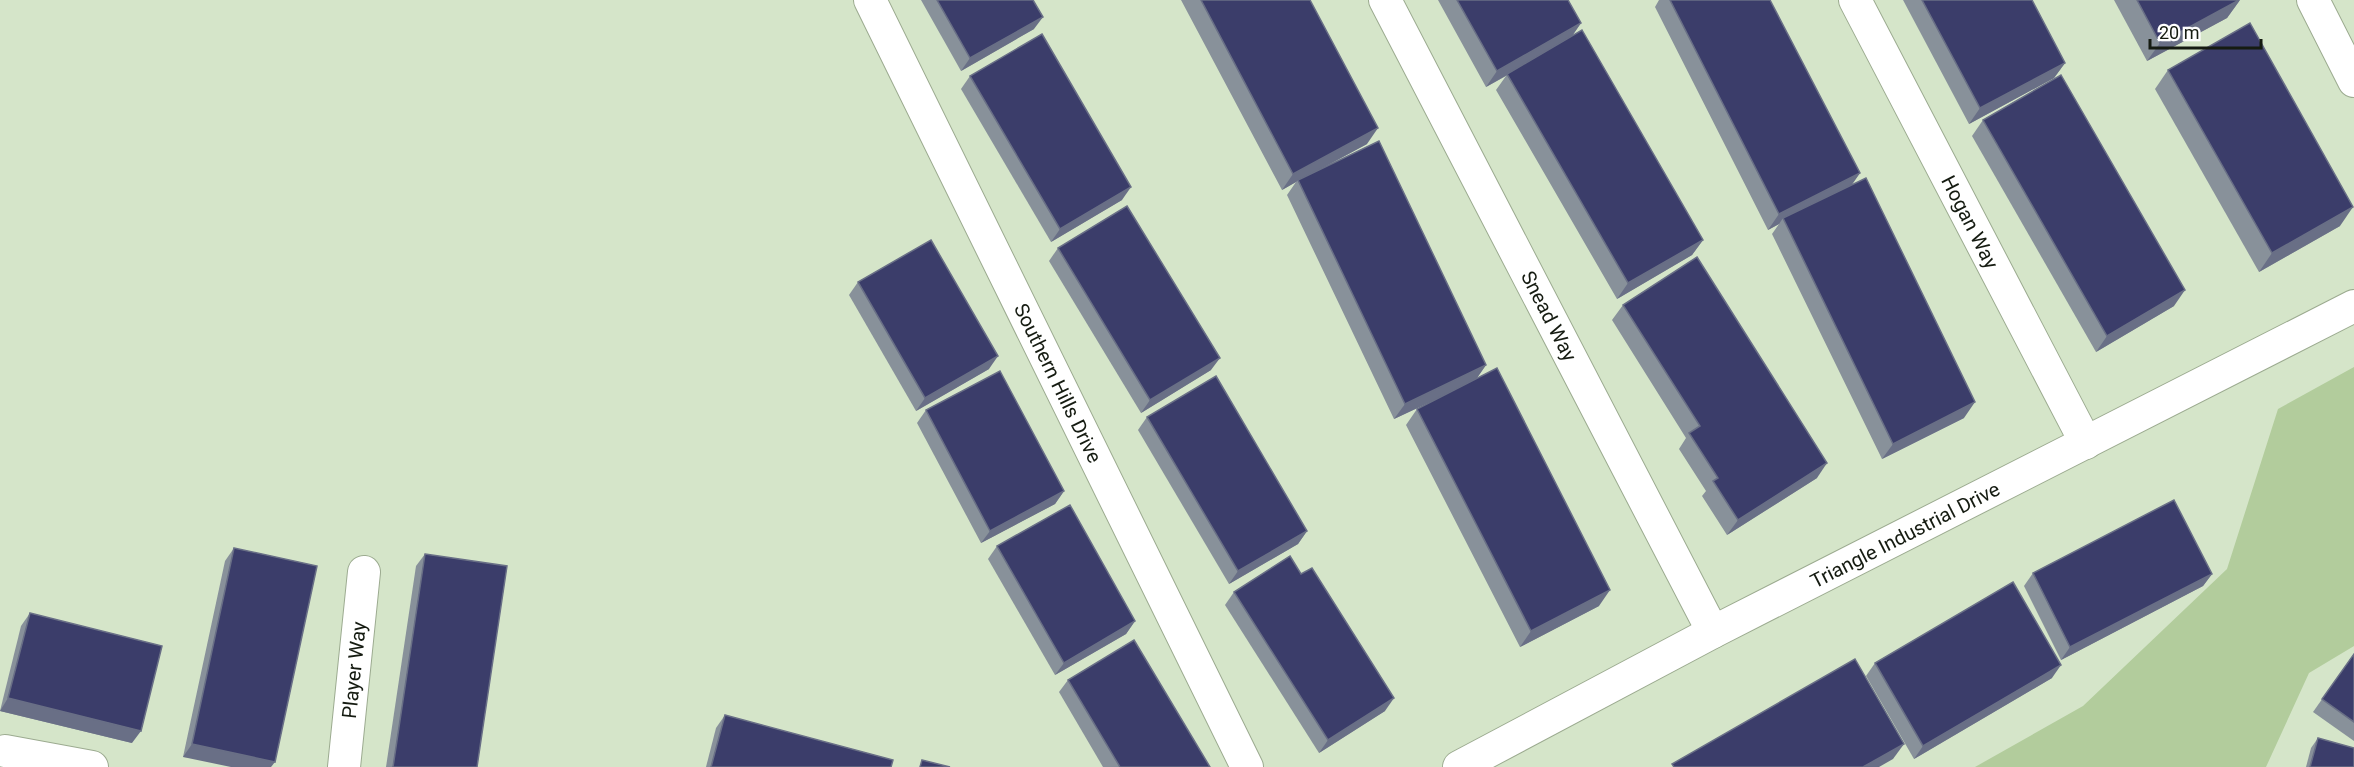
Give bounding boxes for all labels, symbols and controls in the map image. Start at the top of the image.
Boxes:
scale bar [2150,12,2261,50]
text: 20 m [2159,22,2199,43]
street label: Hogan Way [1936,171,2004,273]
street label: Snead Way [1516,267,1582,366]
street label: Southern Hills Drive [1009,299,1107,467]
street label: Triangle Industrial Drive [1806,477,2004,593]
street label: Player Way [337,620,371,720]

